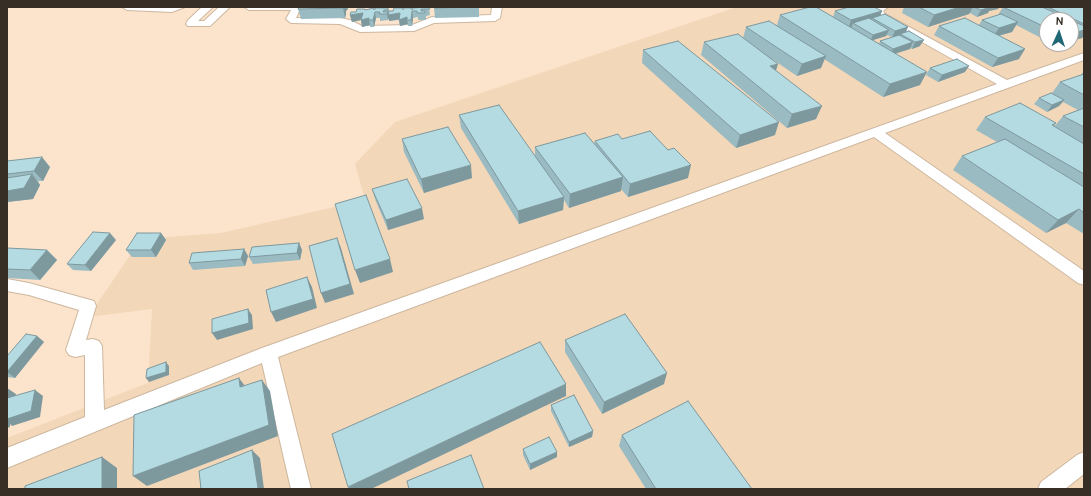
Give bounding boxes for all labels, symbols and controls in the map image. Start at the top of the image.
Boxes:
north arrow [1039,12,1079,52]
text: N [1055,14,1064,28]

